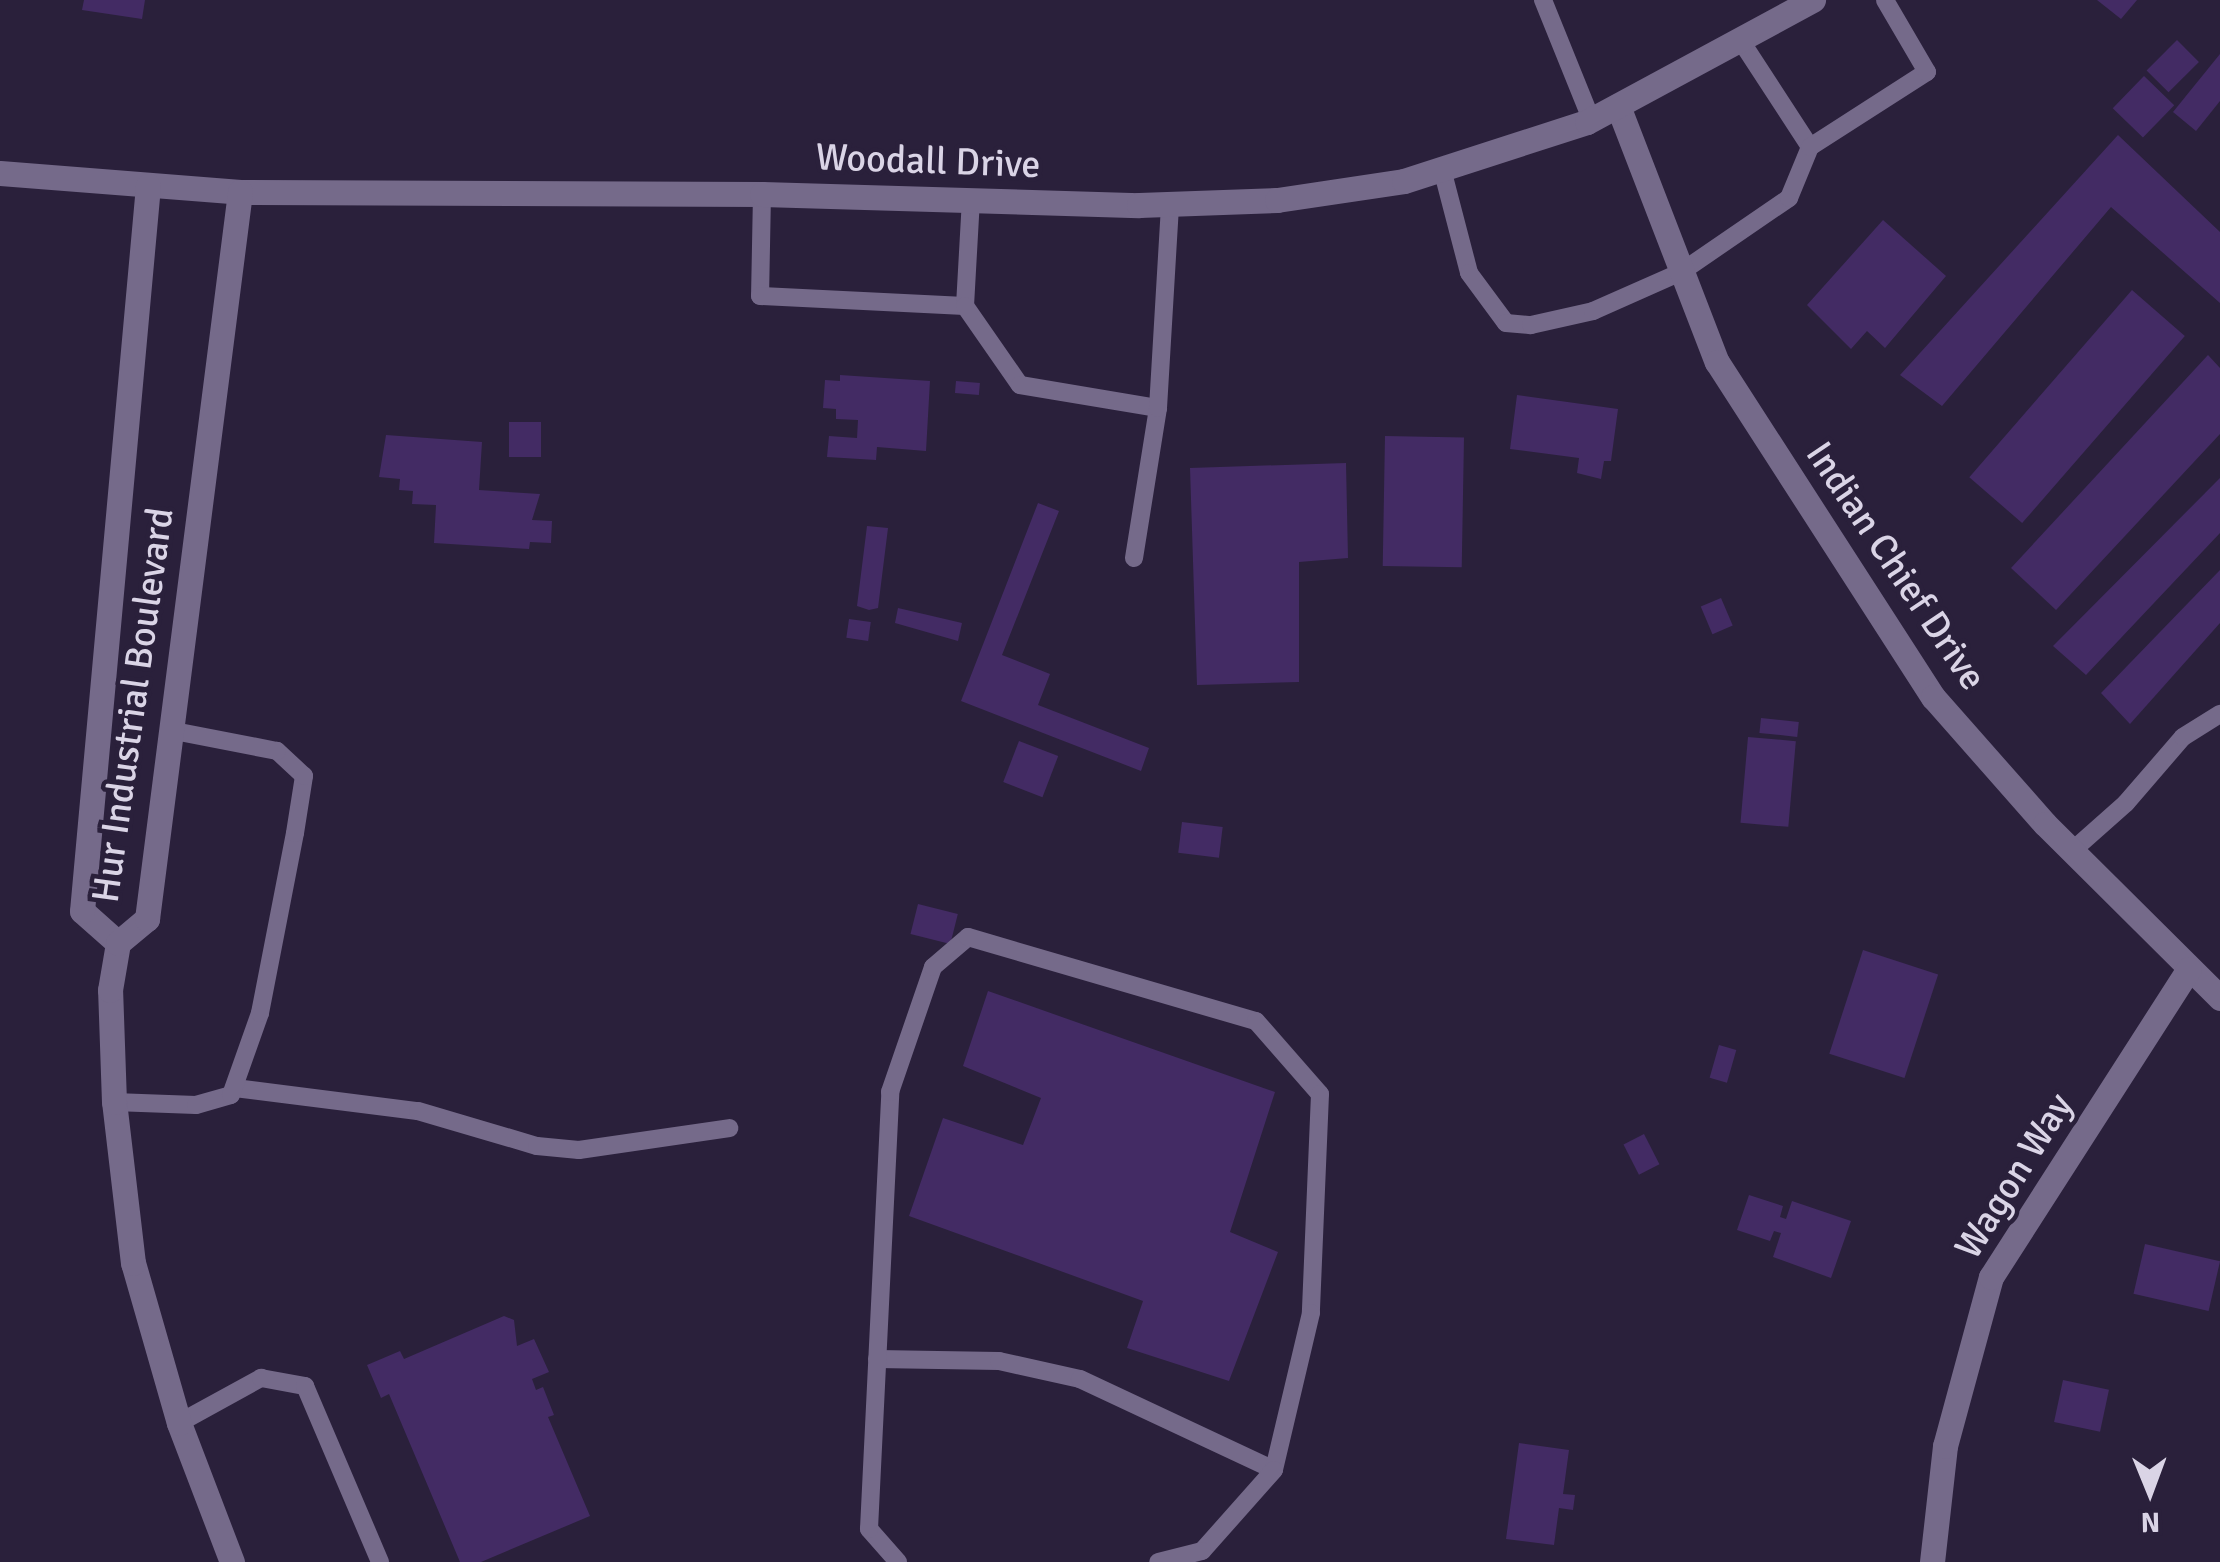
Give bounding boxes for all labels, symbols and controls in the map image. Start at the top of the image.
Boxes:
street label: Woodall Drive [815,134,1041,188]
street label: Indian Chief Drive [1796,433,1996,699]
street label: Hur Industrial Boulevard [83,505,183,905]
street label: Wagon Way [1945,1085,2083,1267]
north arrow [2100,1442,2200,1542]
text: N [2140,1505,2161,1539]

